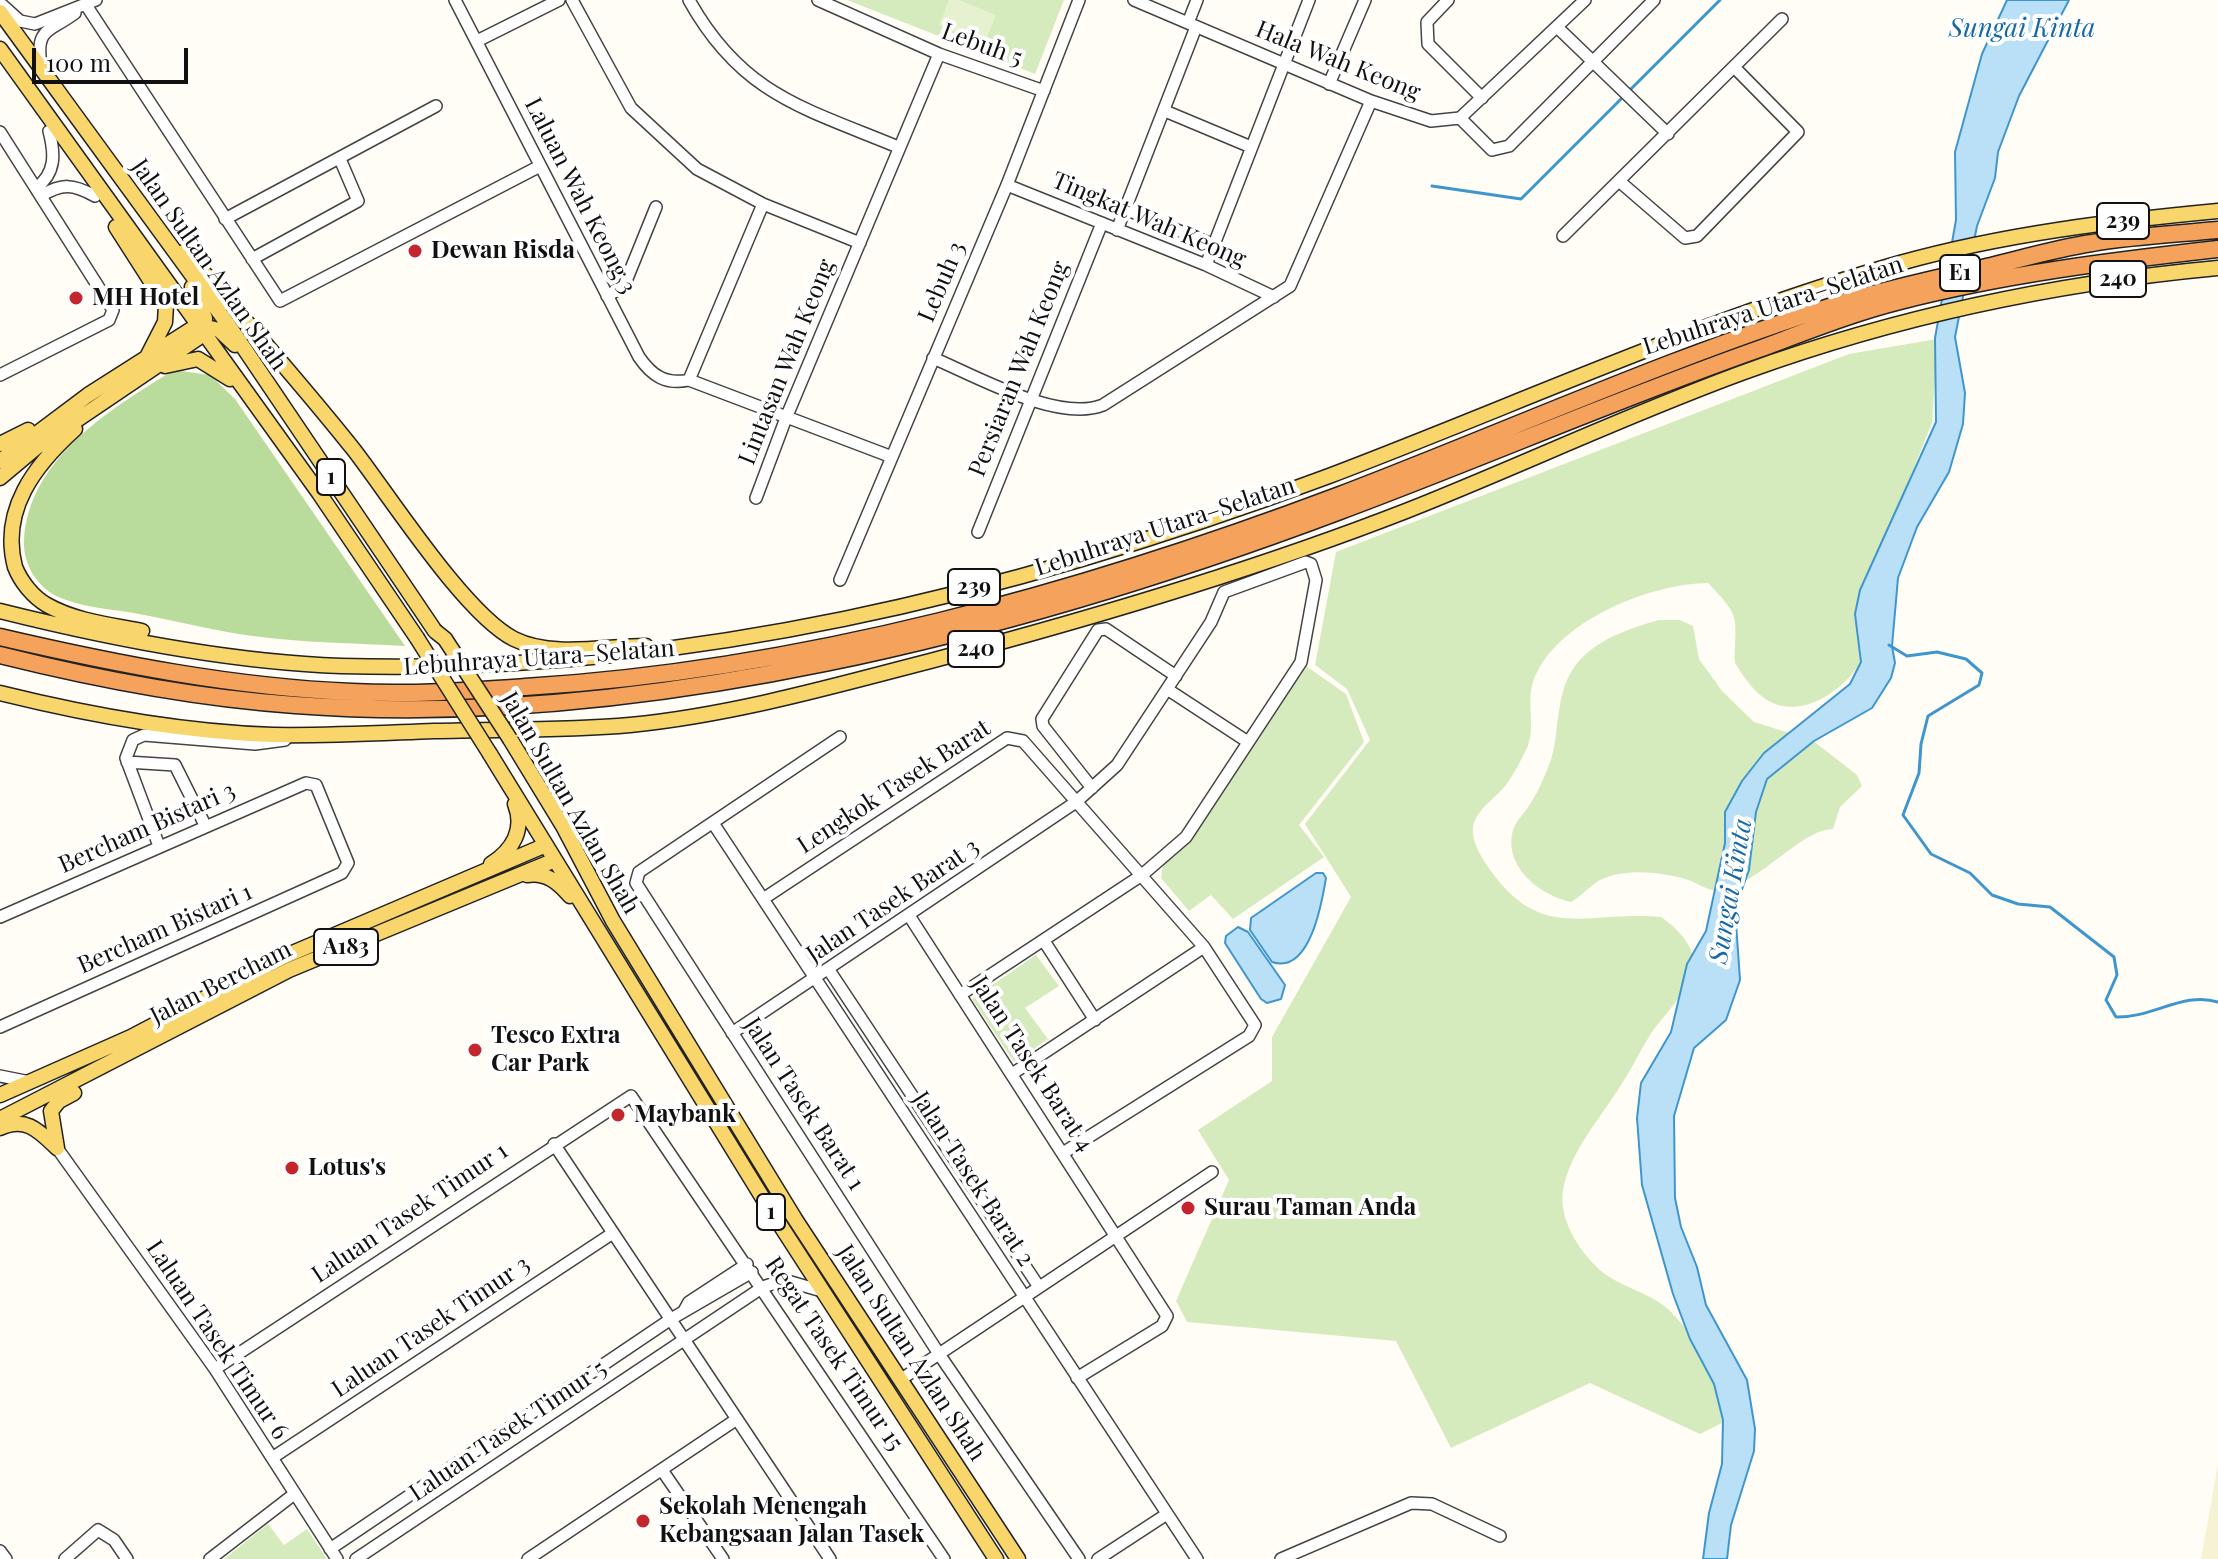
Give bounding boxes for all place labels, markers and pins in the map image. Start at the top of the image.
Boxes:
place label: Dewan Risda [431,237,575,265]
marker: Dewan Risda [406,242,424,260]
place label: MH Hotel [92,284,199,312]
marker: MH Hotel [67,289,85,307]
place label: Tesco Extra Car Park [491,1022,620,1078]
marker: Tesco Extra Car Park [466,1041,484,1059]
place label: Maybank [634,1101,736,1129]
marker: Maybank [609,1106,627,1124]
place label: Lotus's [308,1154,386,1182]
marker: Lotus's [283,1159,301,1177]
place label: Surau Taman Anda [1204,1194,1416,1222]
marker: Surau Taman Anda [1179,1199,1197,1217]
place label: Sekolah Menengah Kebangsaan Jalan Tasek [659,1493,924,1549]
marker: Sekolah Menengah Kebangsaan Jalan Tasek [634,1512,652,1530]

